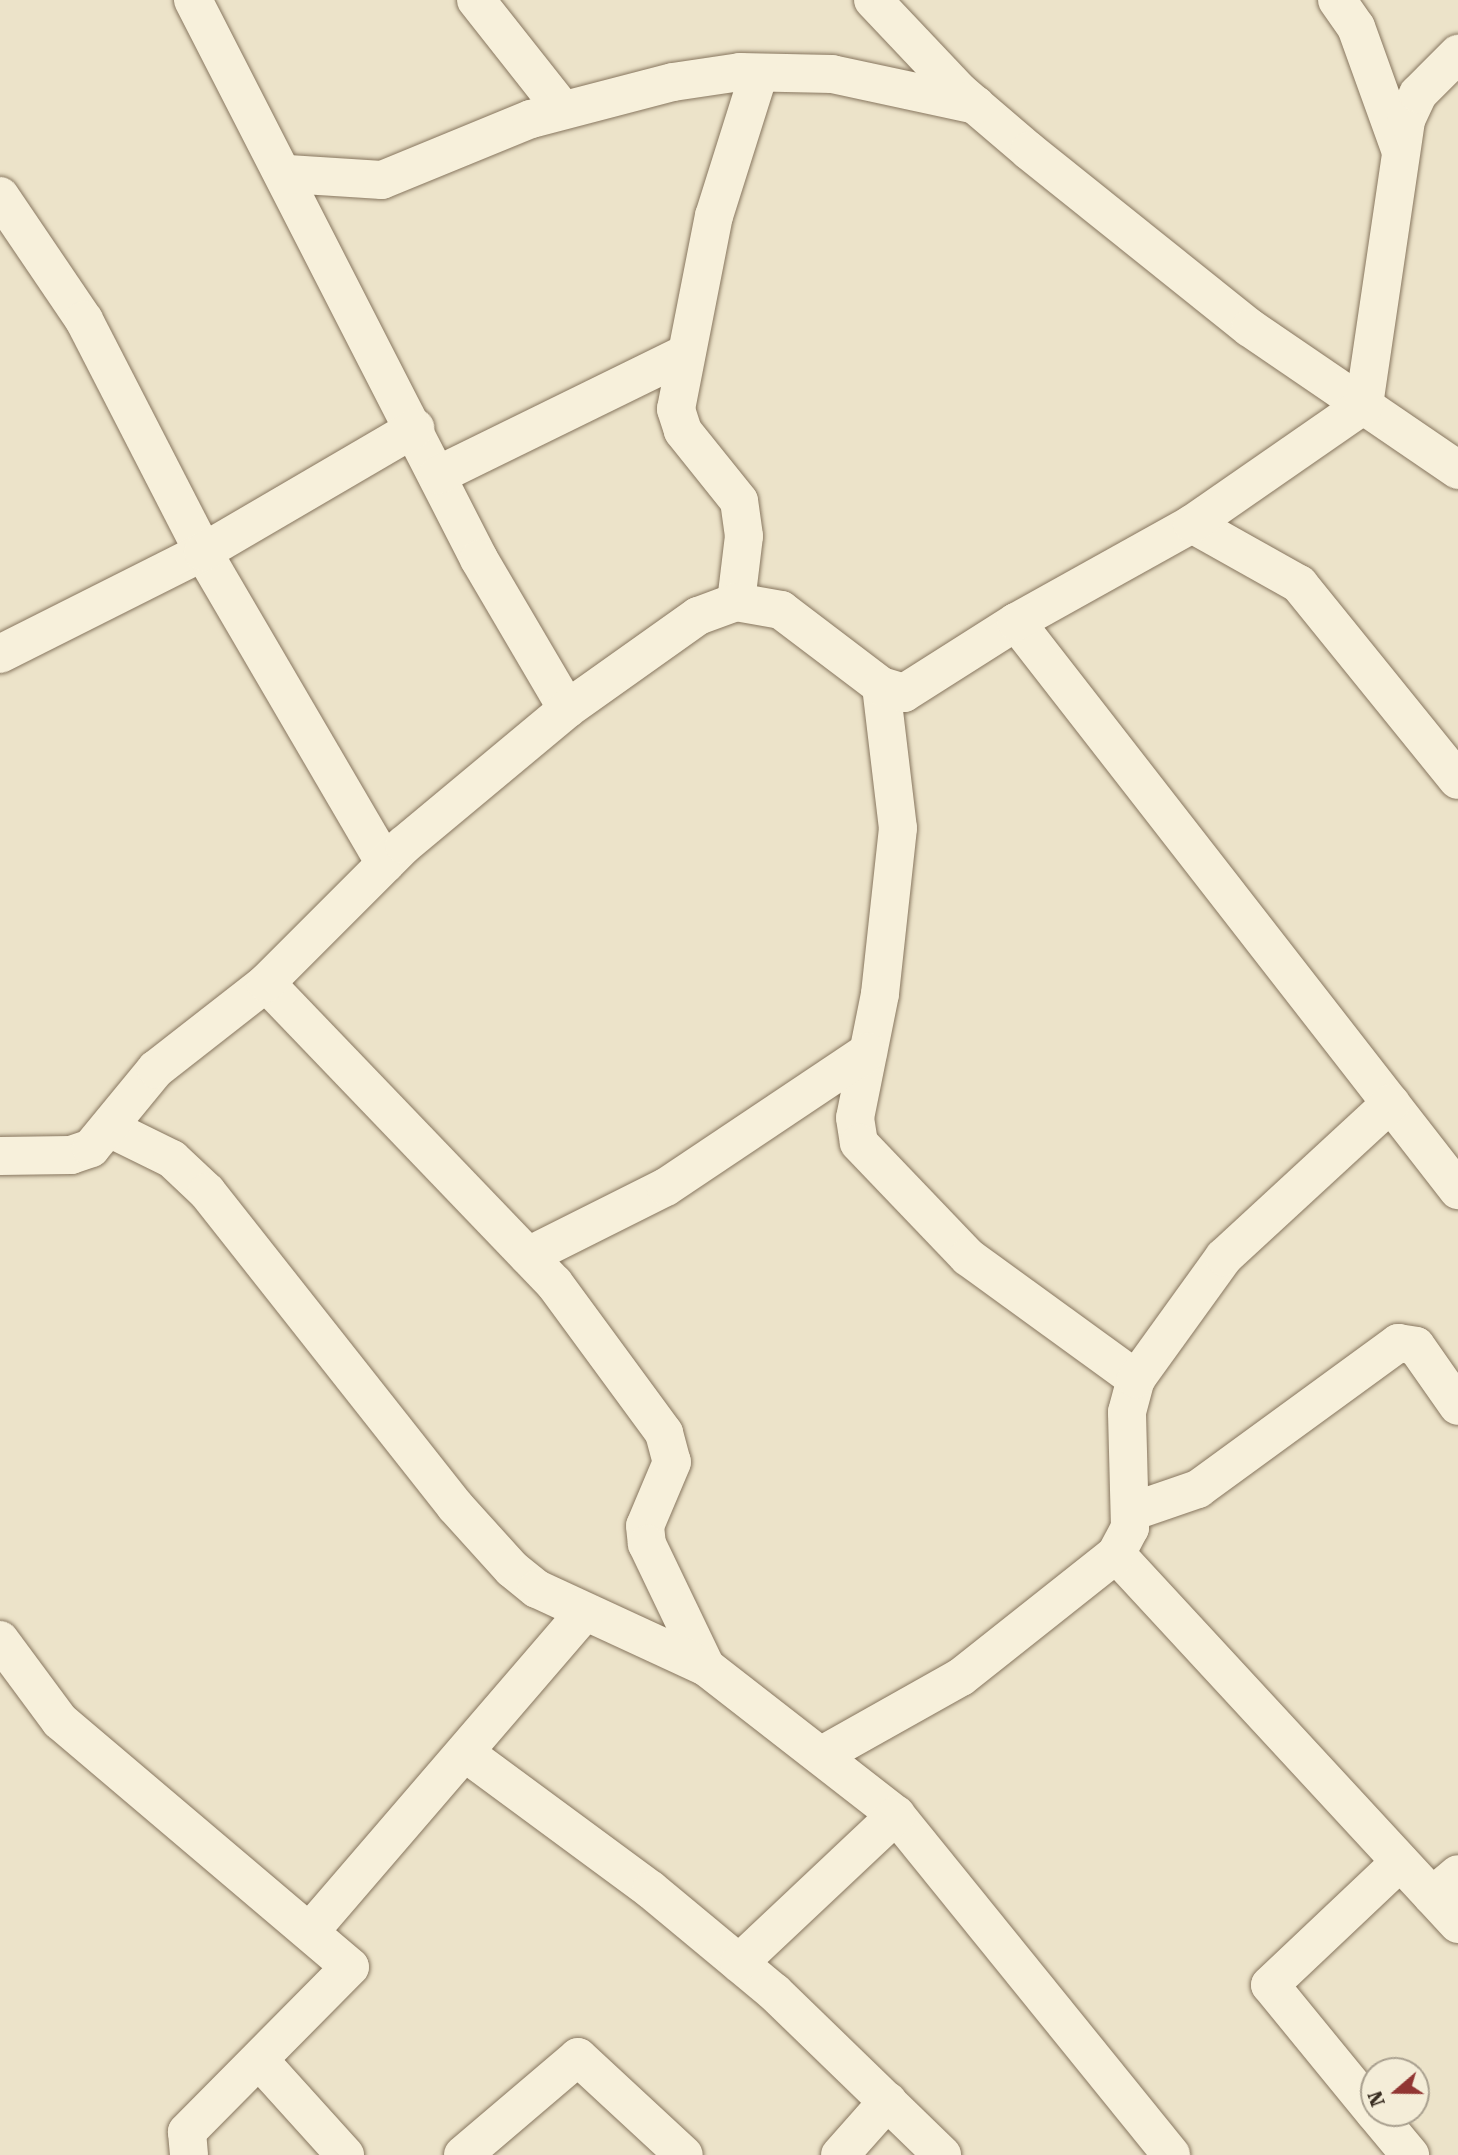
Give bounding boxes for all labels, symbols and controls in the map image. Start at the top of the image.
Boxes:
north arrow [1360,2057,1430,2127]
text: N [1363,2088,1390,2109]

